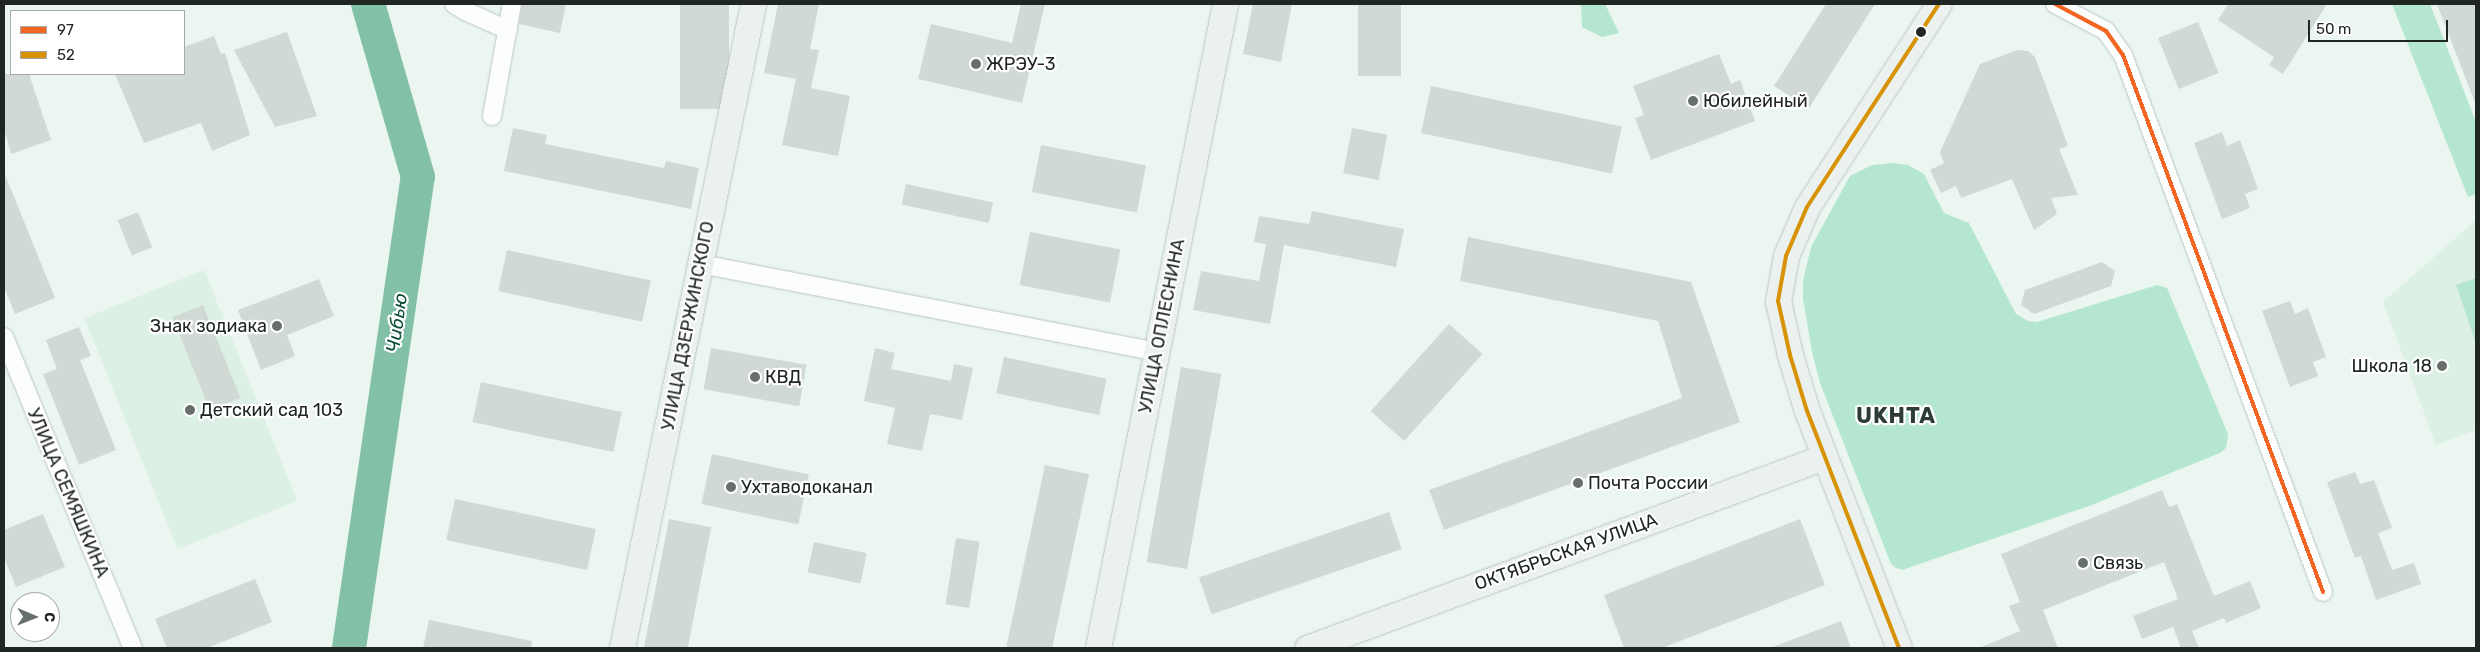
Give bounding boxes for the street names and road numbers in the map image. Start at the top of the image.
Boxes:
street label: УЛИЦА ДЗЕРЖИНСКОГО [657,220,719,432]
street label: УЛИЦА ОПЛЕСНИНА [1134,237,1190,415]
street label: УЛИЦА СЕМЯШКИНА [23,405,113,581]
street label: ОКТЯБРЬСКАЯ УЛИЦА [1472,509,1660,595]

